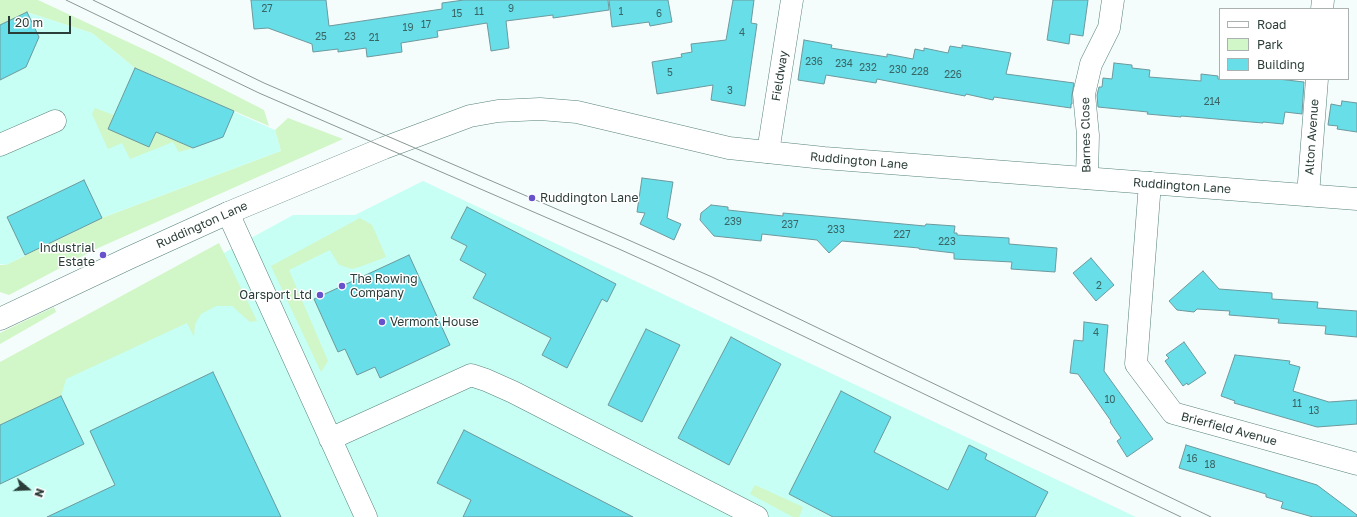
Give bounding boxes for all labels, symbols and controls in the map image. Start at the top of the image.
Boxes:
house number: 27 [261,3,273,15]
house number: 9 [508,3,514,15]
house number: 11 [474,6,484,18]
house number: 1 [619,6,623,18]
scale bar [10,8,73,34]
house number: 15 [452,8,462,20]
house number: 6 [656,8,662,20]
legend [1219,8,1349,80]
text: 20 m [15,15,43,30]
text: Road [1257,17,1286,32]
house number: 17 [421,19,431,31]
house number: 19 [403,22,413,34]
house number: 4 [739,27,745,39]
house number: 25 [315,31,327,43]
house number: 23 [344,31,356,43]
house number: 21 [369,32,379,44]
text: Park [1257,37,1283,52]
street label: Fieldway [769,50,791,102]
house number: 236 [805,56,823,68]
text: Building [1257,57,1305,72]
house number: 234 [835,58,853,70]
house number: 232 [859,62,877,74]
house number: 230 [889,64,907,76]
house number: 228 [911,66,929,78]
house number: 5 [667,67,673,79]
house number: 226 [944,69,962,81]
house number: 3 [727,85,733,97]
house number: 214 [1204,96,1220,108]
street label: Barnes Close [1078,97,1094,173]
street label: Alton Avenue [1302,99,1322,175]
street label: Ruddington Lane [809,150,909,172]
street label: Ruddington Lane [1132,175,1232,197]
place label: Ruddington Lane [540,191,638,205]
marker: Ruddington Lane [527,193,537,203]
street label: Ruddington Lane [154,198,250,252]
house number: 239 [724,216,742,228]
house number: 237 [782,219,798,231]
house number: 233 [827,224,845,236]
house number: 227 [894,229,910,241]
house number: 223 [938,236,956,248]
place label: Industrial Estate [40,241,95,269]
marker: Industrial Estate [98,250,108,260]
place label: The Rowing Company [350,272,418,300]
house number: 2 [1096,280,1102,292]
marker: The Rowing Company [337,281,347,291]
place label: Oarsport Ltd [239,288,312,302]
marker: Oarsport Ltd [315,290,325,300]
place label: Vermont House [390,315,479,329]
marker: Vermont House [377,317,387,327]
house number: 4 [1093,327,1099,339]
house number: 10 [1104,394,1116,406]
house number: 11 [1292,398,1302,410]
house number: 13 [1309,405,1319,417]
street label: Brierfield Avenue [1179,409,1279,449]
house number: 16 [1187,453,1197,465]
house number: 18 [1205,459,1215,471]
north arrow [8,469,48,509]
text: N [32,487,47,499]

